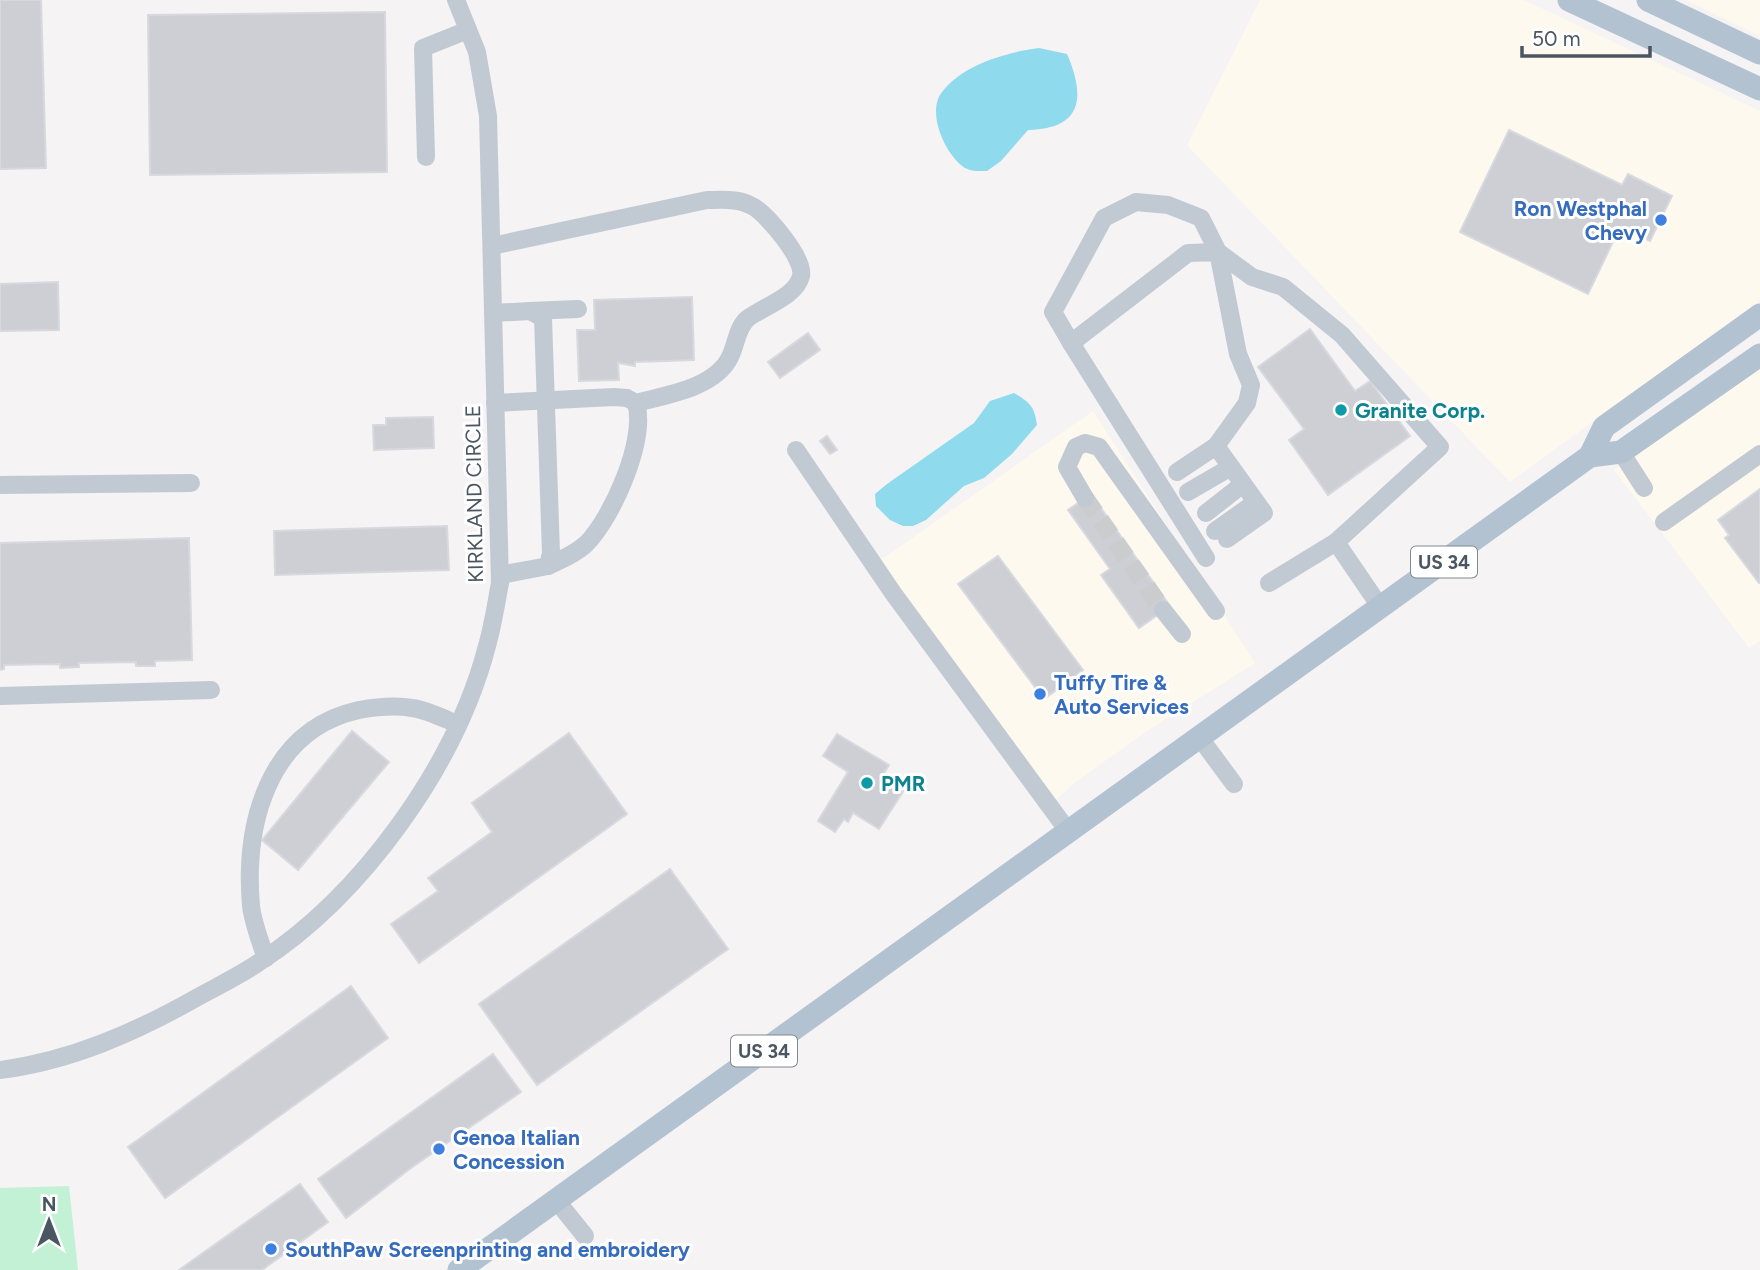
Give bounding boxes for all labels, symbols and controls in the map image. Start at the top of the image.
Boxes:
scale bar [1522,14,1650,58]
text: 50 m [1532,26,1581,51]
place label: Ron Westphal Chevy [1514,196,1648,245]
marker: Ron Westphal Chevy [1653,212,1669,228]
place label: Granite Corp. [1355,398,1485,423]
marker: Granite Corp. [1333,402,1349,418]
street label: KIRKLAND CIRCLE [460,405,488,583]
road number: US 34 [1411,547,1477,578]
place label: Tuffy Tire & Auto Services [1054,670,1189,719]
marker: Tuffy Tire & Auto Services [1032,686,1048,702]
place label: PMR [881,771,925,796]
marker: PMR [859,775,875,791]
road number: US 34 [731,1036,797,1066]
place label: Genoa Italian Concession [453,1125,580,1174]
marker: Genoa Italian Concession [431,1141,447,1157]
north arrow [14,1186,84,1256]
text: N [42,1193,56,1216]
place label: SouthPaw Screenprinting and embroidery [285,1237,691,1262]
marker: SouthPaw Screenprinting and embroidery [263,1241,279,1257]

